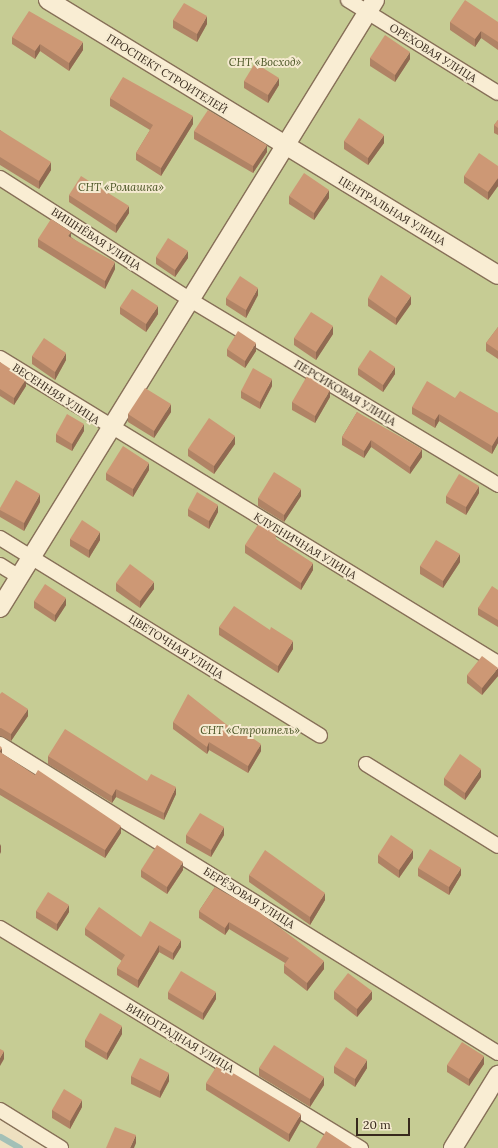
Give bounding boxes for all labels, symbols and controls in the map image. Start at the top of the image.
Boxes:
street label: ОРЕХОВАЯ УЛИЦА [387,21,479,85]
street label: ПРОСПЕКТ СТРОИТЕЛЕЙ [104,31,230,117]
park label: СНТ «Восход» [229,55,301,69]
street label: ЦЕНТРАЛЬНАЯ УЛИЦА [336,174,448,248]
park label: СНТ «Ромашка» [78,180,164,194]
street label: ВИШНЁВАЯ УЛИЦА [49,205,143,273]
street label: ПЕРСИКОВАЯ УЛИЦА [292,357,398,429]
street label: ВЕСЕННЯЯ УЛИЦА [10,361,102,427]
street label: КЛУБНИЧНАЯ УЛИЦА [251,510,359,582]
street label: ЦВЕТОЧНАЯ УЛИЦА [126,612,226,682]
park label: СНТ «Строитель» [200,723,300,737]
street label: БЕРЁЗОВАЯ УЛИЦА [201,865,297,931]
street label: ВИНОГРАДНАЯ УЛИЦА [124,1000,236,1076]
scale bar [358,1110,412,1136]
text: 20 m [363,1117,391,1132]

